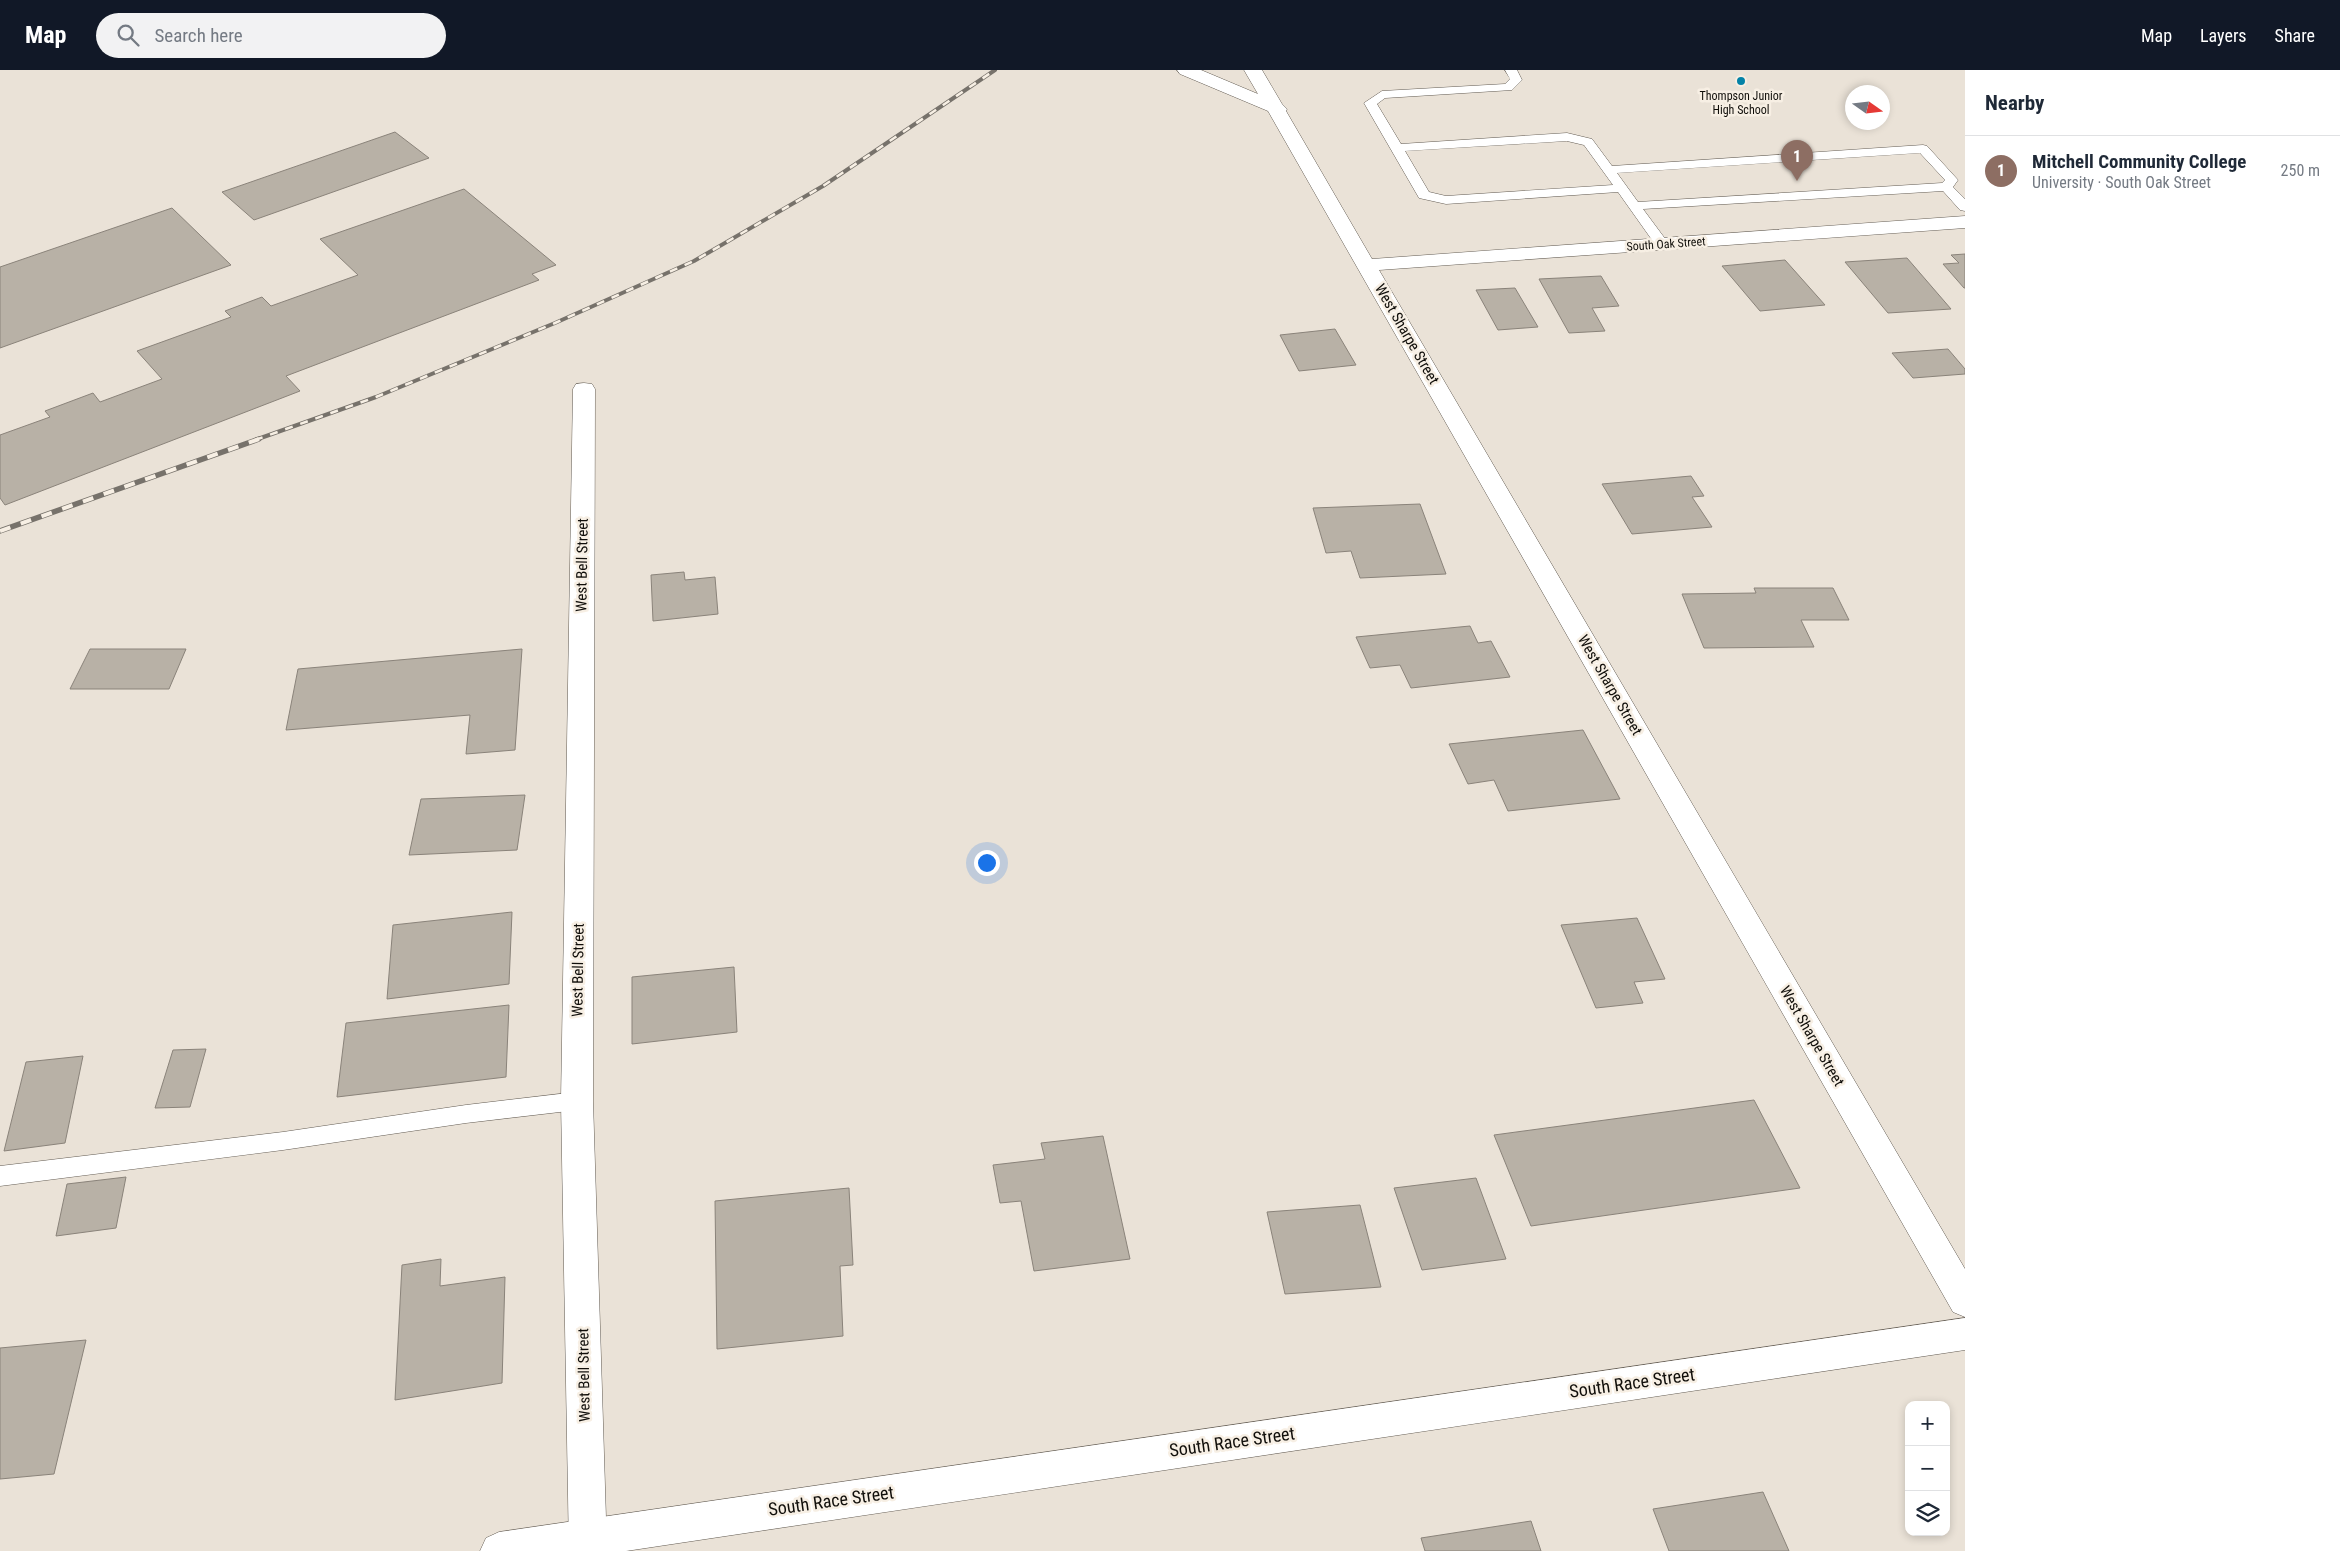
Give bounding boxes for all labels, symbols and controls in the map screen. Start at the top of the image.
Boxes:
search box [96,13,446,58]
text: Map [25,21,66,49]
icon: search [114,21,142,49]
text: Search here [154,24,243,47]
text: Map [2141,25,2172,46]
text: Layers [2200,25,2247,46]
text: Share [2275,25,2315,46]
marker: Thompson Junior High School [1735,75,1747,87]
north arrow [1845,85,1890,130]
place label: Thompson Junior High School [1700,89,1783,117]
text: Nearby [1985,91,2044,115]
pin: 1 [1781,140,1813,181]
text: Mitchell Community College [2032,150,2246,173]
text: 1 [1997,161,2005,180]
text: 250 m [2281,161,2320,180]
text: University · South Oak Street [2032,173,2211,192]
street label: South Oak Street [1626,234,1707,254]
street label: West Sharpe Street [1371,281,1443,387]
street label: West Bell Street [572,518,592,612]
street label: West Sharpe Street [1574,632,1646,738]
your location [974,850,1000,876]
street label: West Bell Street [568,923,588,1017]
street label: West Sharpe Street [1776,983,1848,1089]
street label: West Bell Street [574,1328,594,1422]
street label: South Race Street [1568,1363,1696,1402]
map controls [1905,1401,1950,1536]
button: + [1905,1401,1950,1446]
street label: South Race Street [1168,1422,1296,1461]
button: − [1905,1446,1950,1491]
street label: South Race Street [767,1481,895,1520]
button: layers [1905,1491,1950,1536]

